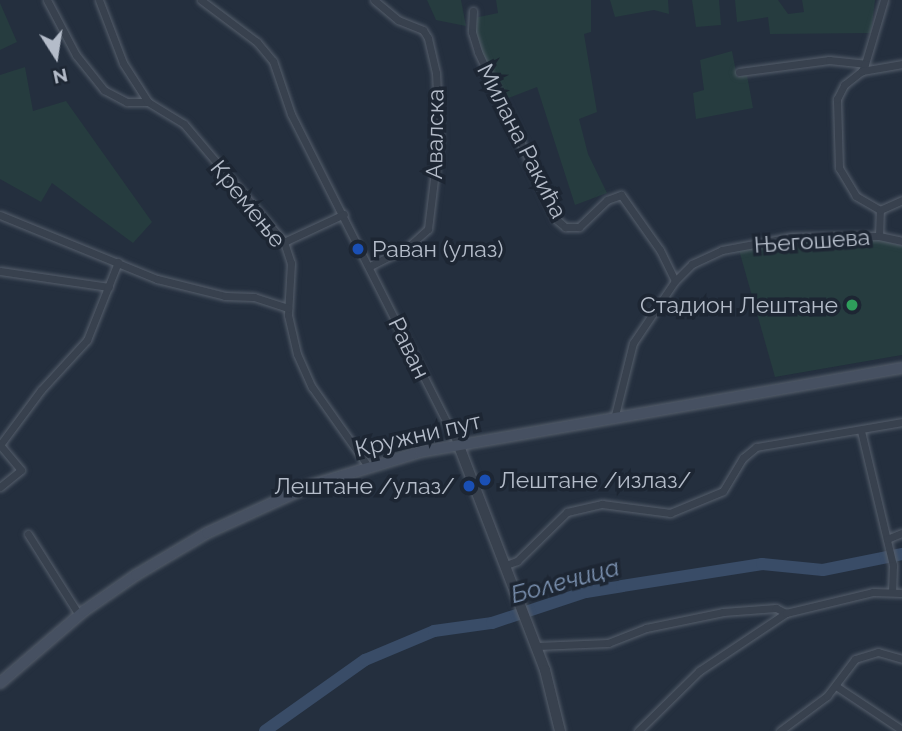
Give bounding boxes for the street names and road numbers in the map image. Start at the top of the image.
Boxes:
street label: Милана Ракића [471,59,573,223]
street label: Авалска [420,88,450,180]
street label: Кремење [205,155,291,253]
street label: Његошева [753,223,871,259]
street label: Раван [382,313,436,383]
street label: Кружни пут [352,407,484,463]

